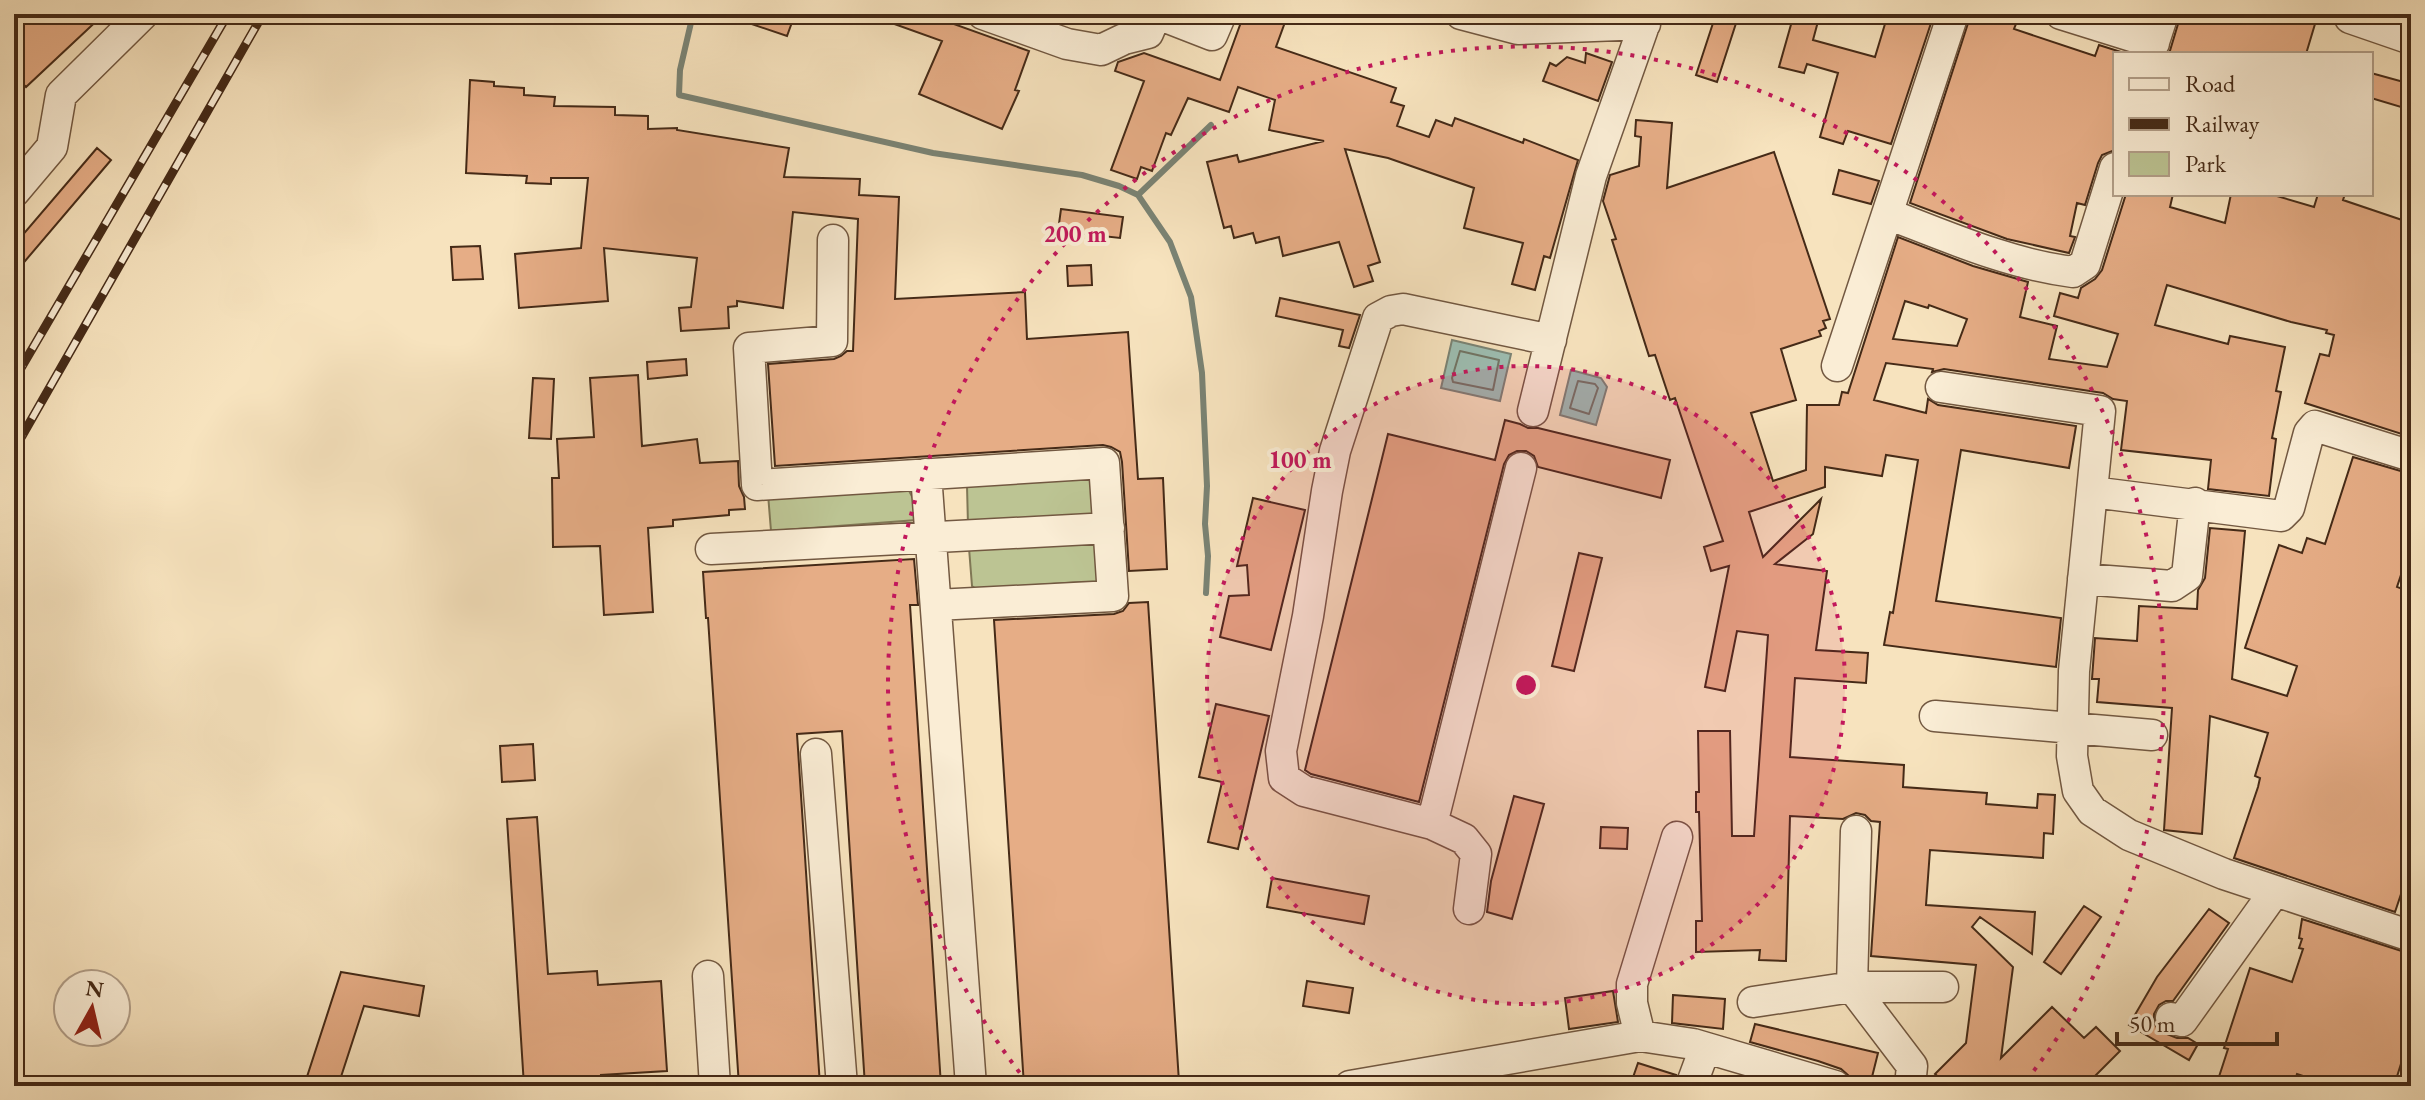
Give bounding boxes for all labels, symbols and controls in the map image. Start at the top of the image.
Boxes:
legend [2113,52,2373,196]
text: Road [2185,68,2236,99]
text: Railway [2185,108,2260,139]
text: Park [2185,148,2227,179]
text: 200 m [1043,218,1107,249]
text: 100 m [1268,444,1332,475]
centre of rings [1512,671,1540,699]
north arrow [52,968,132,1048]
text: N [84,973,106,1004]
scale bar [2117,996,2277,1046]
text: 50 m [2129,1008,2176,1039]

